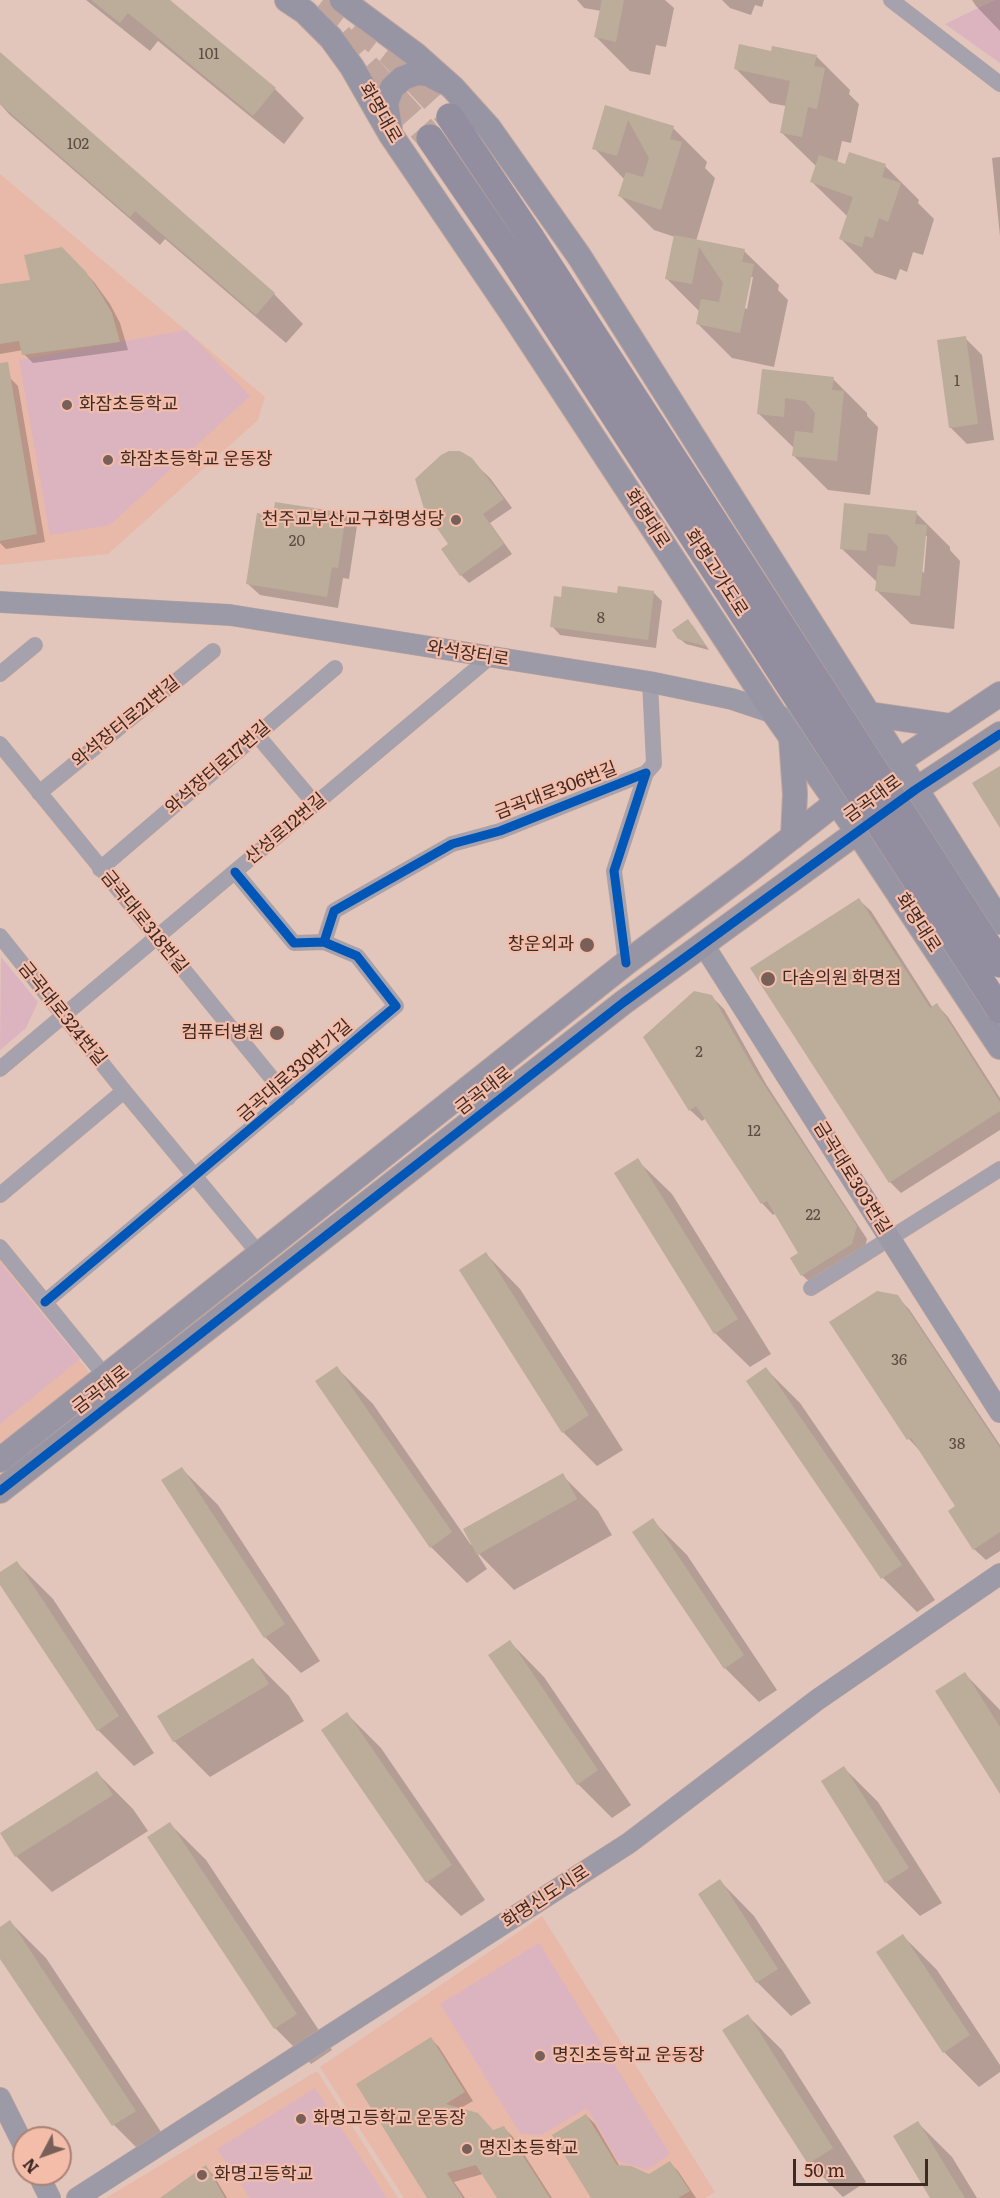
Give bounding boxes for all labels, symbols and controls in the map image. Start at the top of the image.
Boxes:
house number: 101 [199,46,219,64]
street label: 화명대로 [354,79,406,147]
house number: 102 [67,136,89,154]
house number: 1 [954,373,960,391]
place label: 화잠초등학교 [79,394,178,416]
marker: 화잠초등학교 [60,398,74,412]
place label: 화잠초등학교 운동장 [120,449,273,471]
marker: 화잠초등학교 운동장 [101,453,115,467]
street label: 화명대로 [620,485,674,553]
place label: 천주교부산교구화명성당 [262,509,444,531]
marker: 천주교부산교구화명성당 [449,513,463,527]
street label: 화명고가도로 [680,525,752,621]
house number: 20 [289,533,305,551]
house number: 8 [597,610,605,628]
street label: 와석장터로 [425,637,511,671]
street label: 와석장터로21번길 [68,672,184,772]
street label: 와석장터로17번길 [161,717,275,819]
street label: 금곡대로306번길 [492,758,620,824]
street label: 금곡대로 [840,771,906,827]
street label: 산성로12번길 [241,789,331,869]
street label: 금곡대로318번길 [96,866,192,978]
street label: 화명대로 [891,889,945,957]
place label: 창운외과 [508,934,574,956]
marker: 창운외과 [578,936,596,954]
street label: 금곡대로324번길 [13,958,111,1070]
place label: 다솜의원 화명점 [782,968,902,990]
marker: 다솜의원 화명점 [759,970,777,988]
street label: 금곡대로330번가길 [233,1015,357,1127]
place label: 컴퓨터병원 [181,1022,264,1044]
marker: 컴퓨터병원 [268,1024,286,1042]
house number: 2 [695,1044,703,1062]
street label: 금곡대로 [451,1062,517,1120]
street label: 금곡대로303번길 [809,1118,895,1238]
house number: 12 [747,1123,761,1141]
house number: 22 [805,1207,821,1225]
house number: 36 [891,1352,907,1370]
street label: 금곡대로 [68,1361,134,1419]
house number: 38 [949,1436,965,1454]
street label: 화명신도시로 [498,1861,594,1933]
place label: 명진초등학교 운동장 [552,2045,705,2067]
marker: 명진초등학교 운동장 [533,2049,547,2063]
place label: 화명고등학교 운동장 [313,2108,466,2130]
marker: 화명고등학교 운동장 [294,2112,308,2126]
north arrow [12,2126,72,2186]
place label: 명진초등학교 [479,2138,578,2160]
marker: 명진초등학교 [460,2142,474,2156]
scale bar [796,2147,931,2185]
text: N [16,2154,43,2179]
text: 50 m [804,2156,845,2183]
place label: 화명고등학교 [214,2164,313,2186]
marker: 화명고등학교 [195,2168,209,2182]

